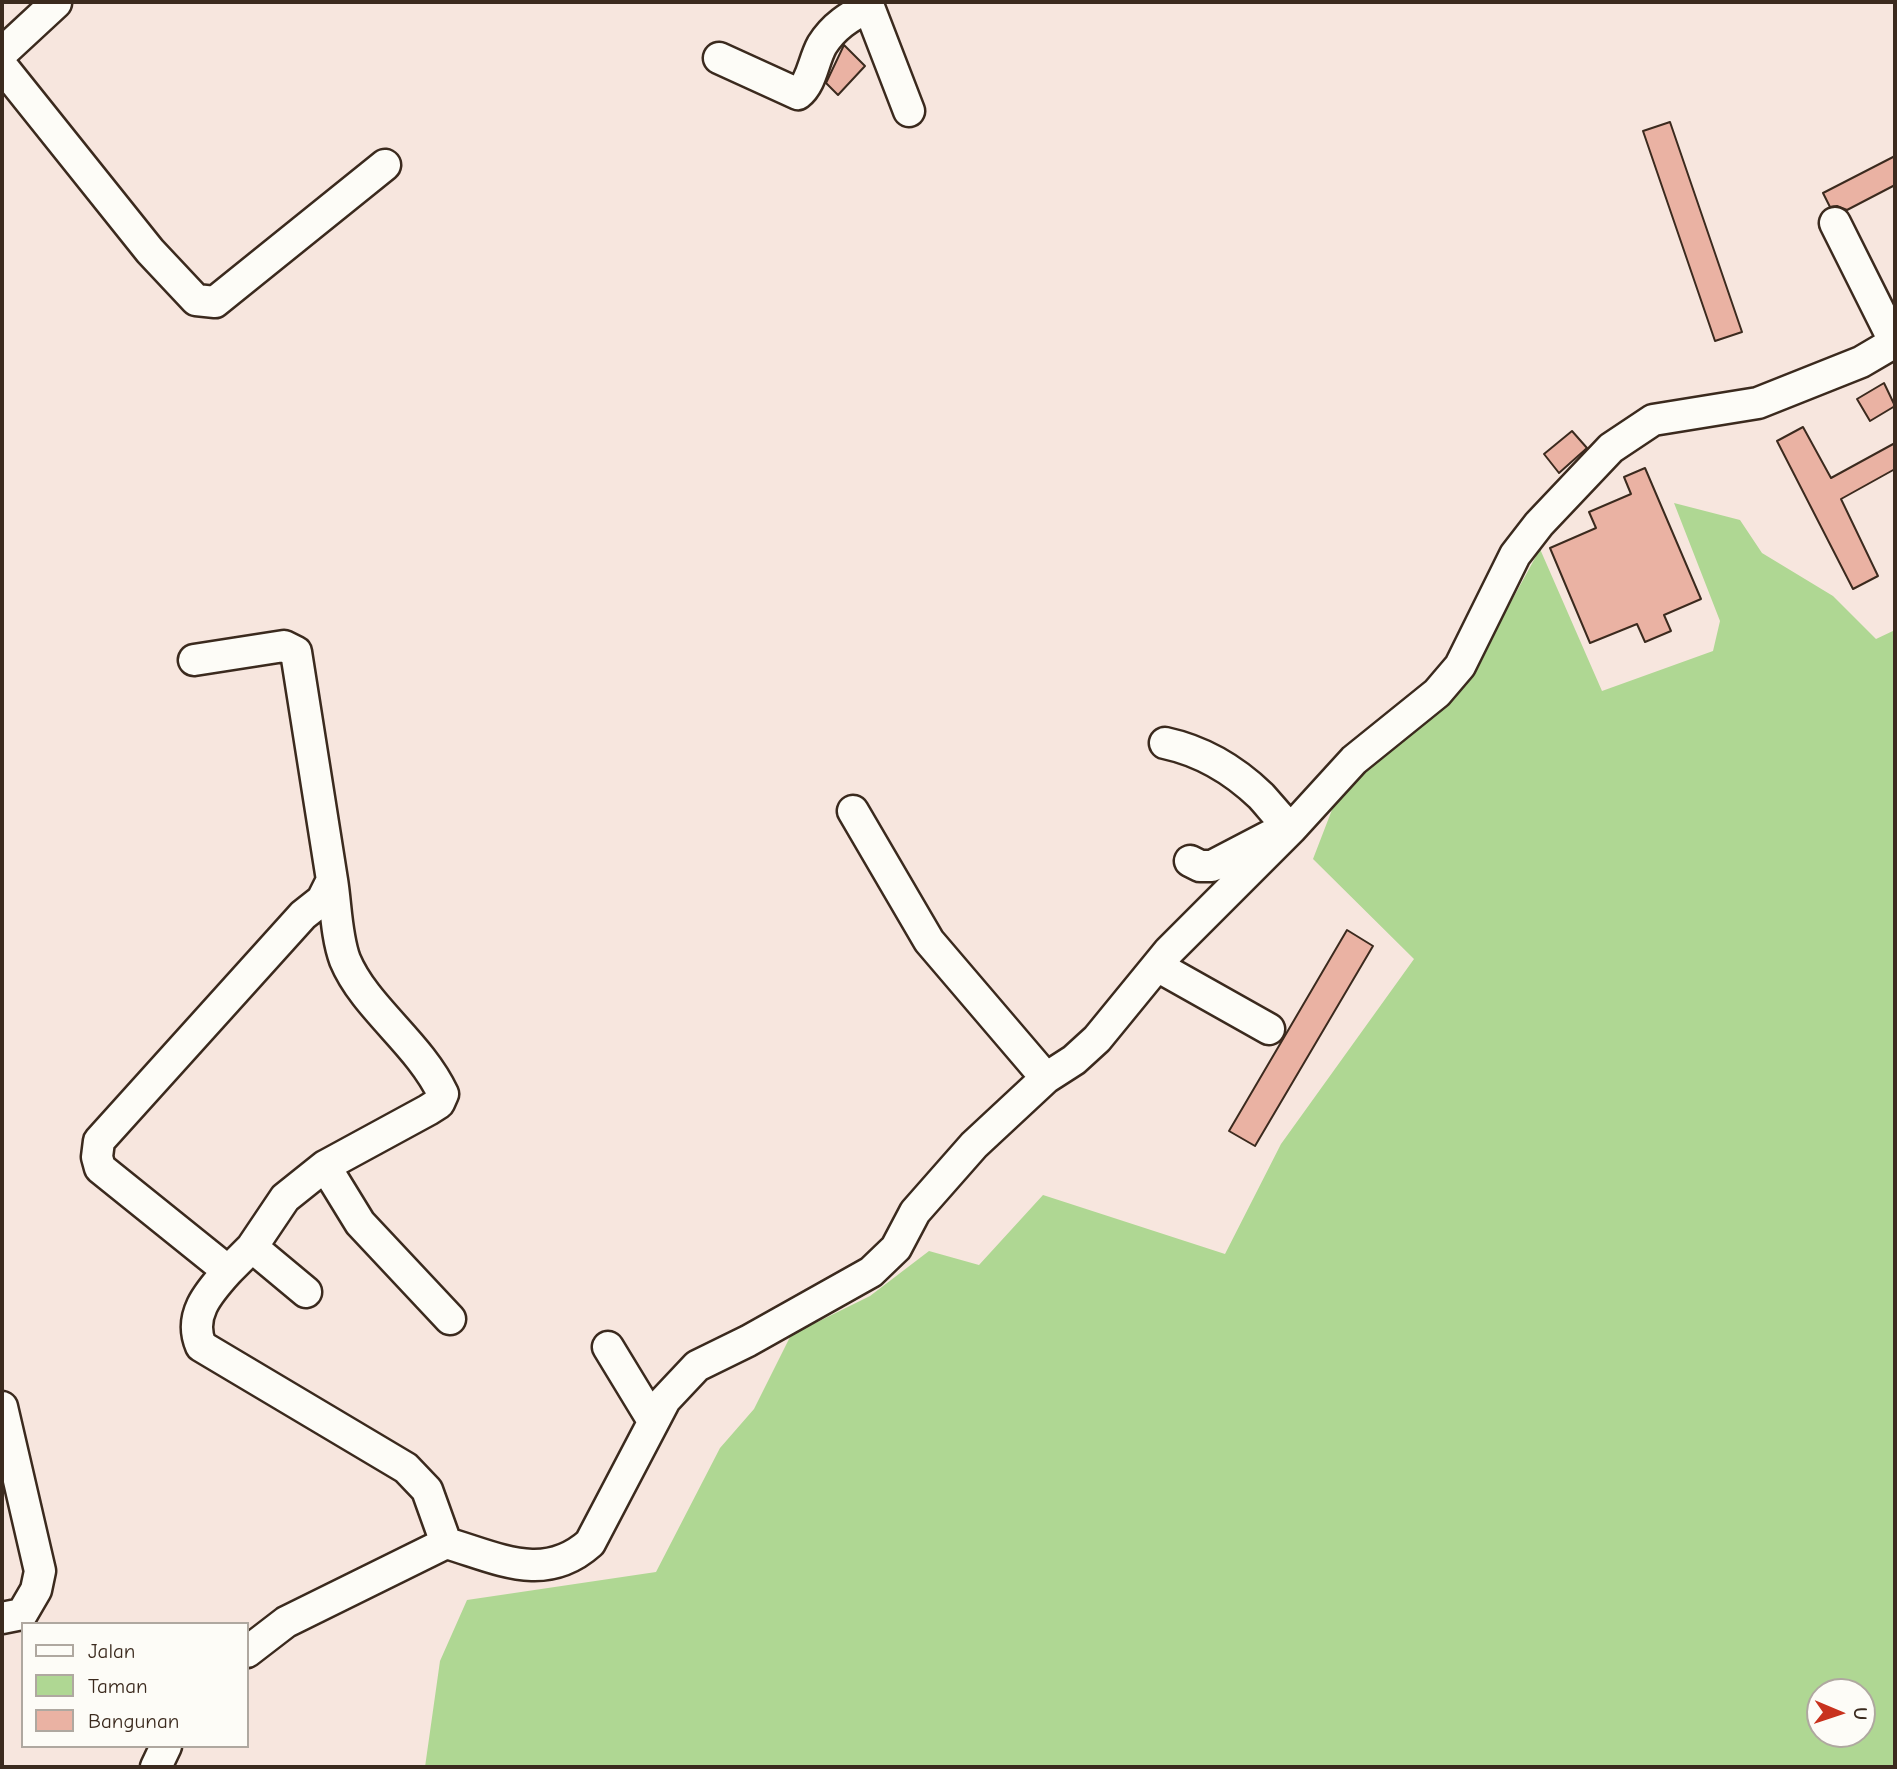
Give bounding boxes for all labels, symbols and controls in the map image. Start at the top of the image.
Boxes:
legend [21,1622,248,1748]
text: Jalan [88,1639,135,1663]
text: Taman [88,1674,148,1698]
north arrow [1806,1678,1876,1748]
text: U [1849,1707,1871,1720]
text: Bangunan [88,1709,179,1733]

